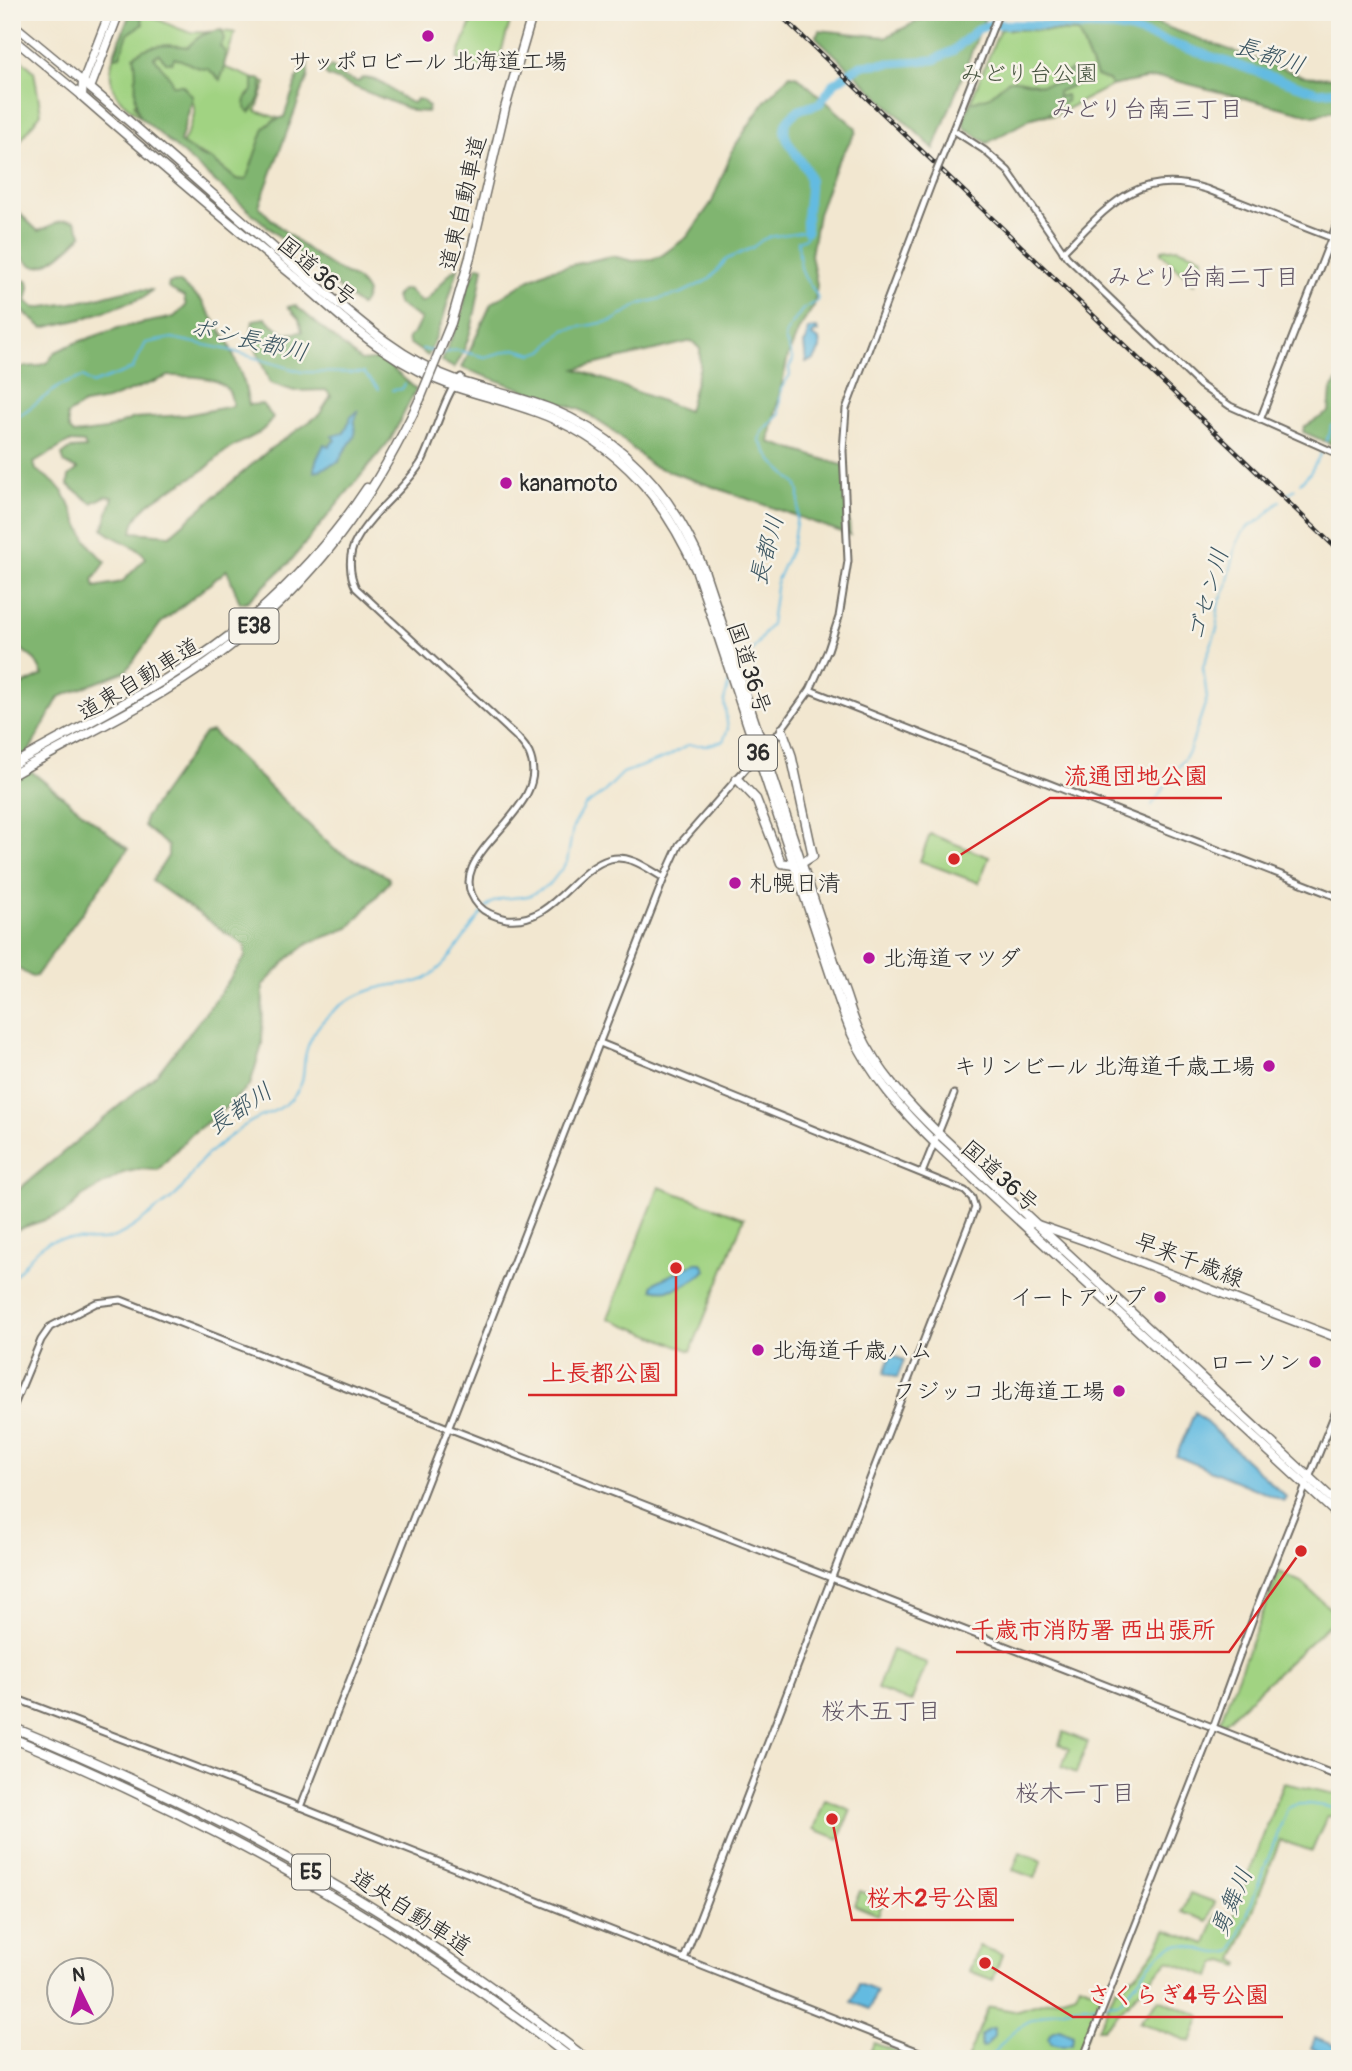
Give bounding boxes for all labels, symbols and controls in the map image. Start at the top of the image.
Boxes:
marker: サッポロビール 北海道工場 [420,28,436,44]
water label: 長都川 [1231,31,1309,81]
place label: サッポロビール 北海道工場 [289,47,567,76]
park label: みどり台公園 [960,59,1098,88]
district label: みどり台南三丁目 [1051,95,1243,124]
street label: 道東自動車道 [433,133,493,273]
street label: 国道36号 [271,229,363,313]
district label: みどり台南二丁目 [1107,263,1299,292]
water label: ポシ長都川 [187,312,311,368]
place label: kanamoto [520,469,618,498]
marker: kanamoto [498,475,514,491]
water label: 長都川 [744,511,790,589]
water label: ゴセン川 [1181,545,1235,645]
road number: E38 [230,608,278,644]
street label: 国道36号 [720,618,778,718]
street label: 道東自動車道 [72,631,206,727]
road number: 36 [739,736,777,770]
callout: 流通団地公園 [1050,753,1222,798]
text: 流通団地公園 [1064,762,1208,791]
place label: 札幌日清 [749,869,841,898]
marker: 札幌日清 [727,875,743,891]
place label: 北海道マツダ [883,944,1021,973]
marker: 北海道マツダ [861,950,877,966]
place label: キリンビール 北海道千歳工場 [954,1052,1255,1081]
marker: キリンビール 北海道千歳工場 [1261,1058,1277,1074]
water label: 長都川 [202,1077,278,1141]
street label: 国道36号 [955,1133,1045,1219]
street label: 早来千歳線 [1130,1226,1248,1294]
place label: イートアップ [1010,1283,1146,1312]
marker: イートアップ [1152,1289,1168,1305]
place label: 北海道千歳ハム [772,1336,933,1365]
marker: 北海道千歳ハム [750,1342,766,1358]
place label: ローソン [1209,1348,1301,1377]
callout: 上長都公園 [528,1350,676,1395]
marker: ローソン [1307,1354,1323,1370]
text: 上長都公園 [542,1359,662,1388]
place label: フジッコ 北海道工場 [893,1377,1105,1406]
marker: フジッコ 北海道工場 [1111,1383,1127,1399]
callout: 千歳市消防署 西出張所 [956,1607,1229,1652]
text: 千歳市消防署 西出張所 [970,1616,1216,1645]
district label: 桜木五丁目 [821,1697,941,1726]
district label: 桜木一丁目 [1015,1779,1135,1808]
road number: E5 [292,1854,330,1890]
street label: 道央自動車道 [345,1862,477,1962]
water label: 勇舞川 [1205,1863,1259,1941]
callout: 桜木2号公園 [852,1875,1014,1920]
text: 桜木2号公園 [866,1884,1000,1913]
north arrow [46,1955,116,2025]
text: N [71,1963,86,1988]
callout: さくらぎ4号公園 [1073,1972,1283,2017]
text: さくらぎ4号公園 [1087,1981,1269,2010]

